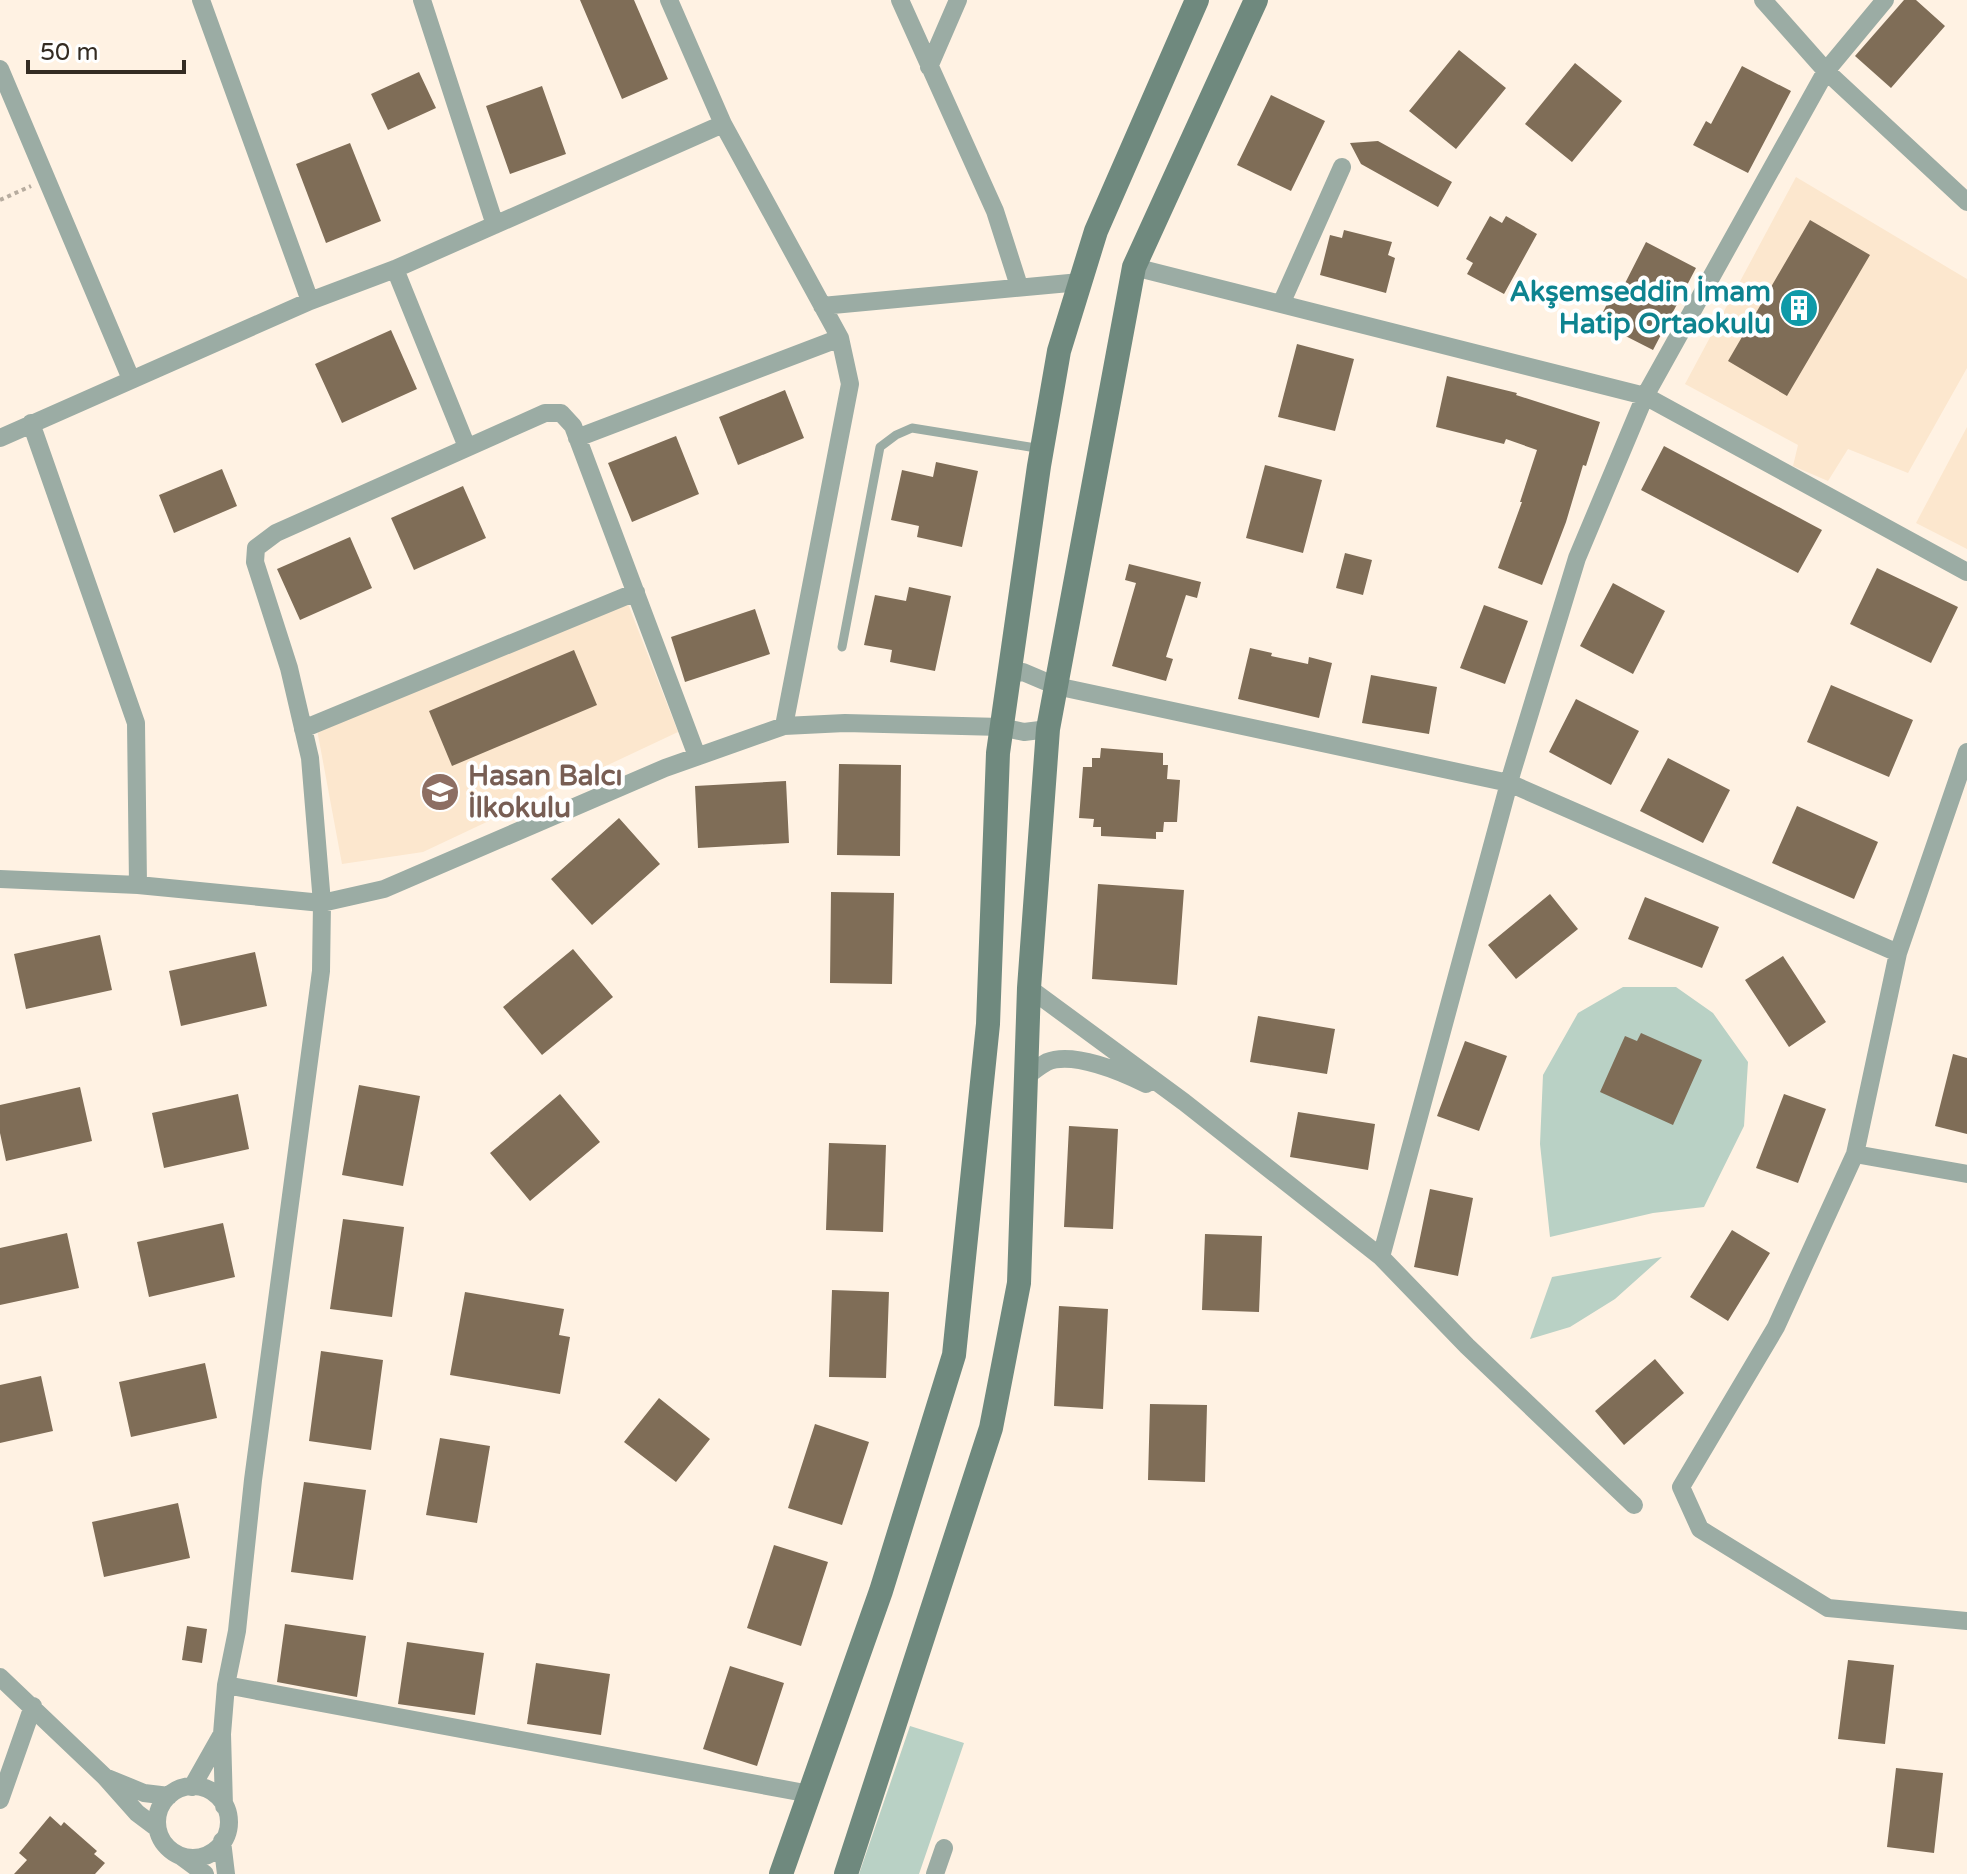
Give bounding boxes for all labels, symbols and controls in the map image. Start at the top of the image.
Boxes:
scale bar [28,24,184,74]
text: 50 m [40,38,98,67]
place label: Akşemseddin İmam Hatip Ortaokulu [1509,275,1771,341]
building icon: Akşemseddin İmam Hatip Ortaokulu [1778,287,1820,329]
place label: Hasan Balcı İlkokulu [468,759,622,825]
school or university icon: Hasan Balcı İlkokulu [419,771,461,813]

